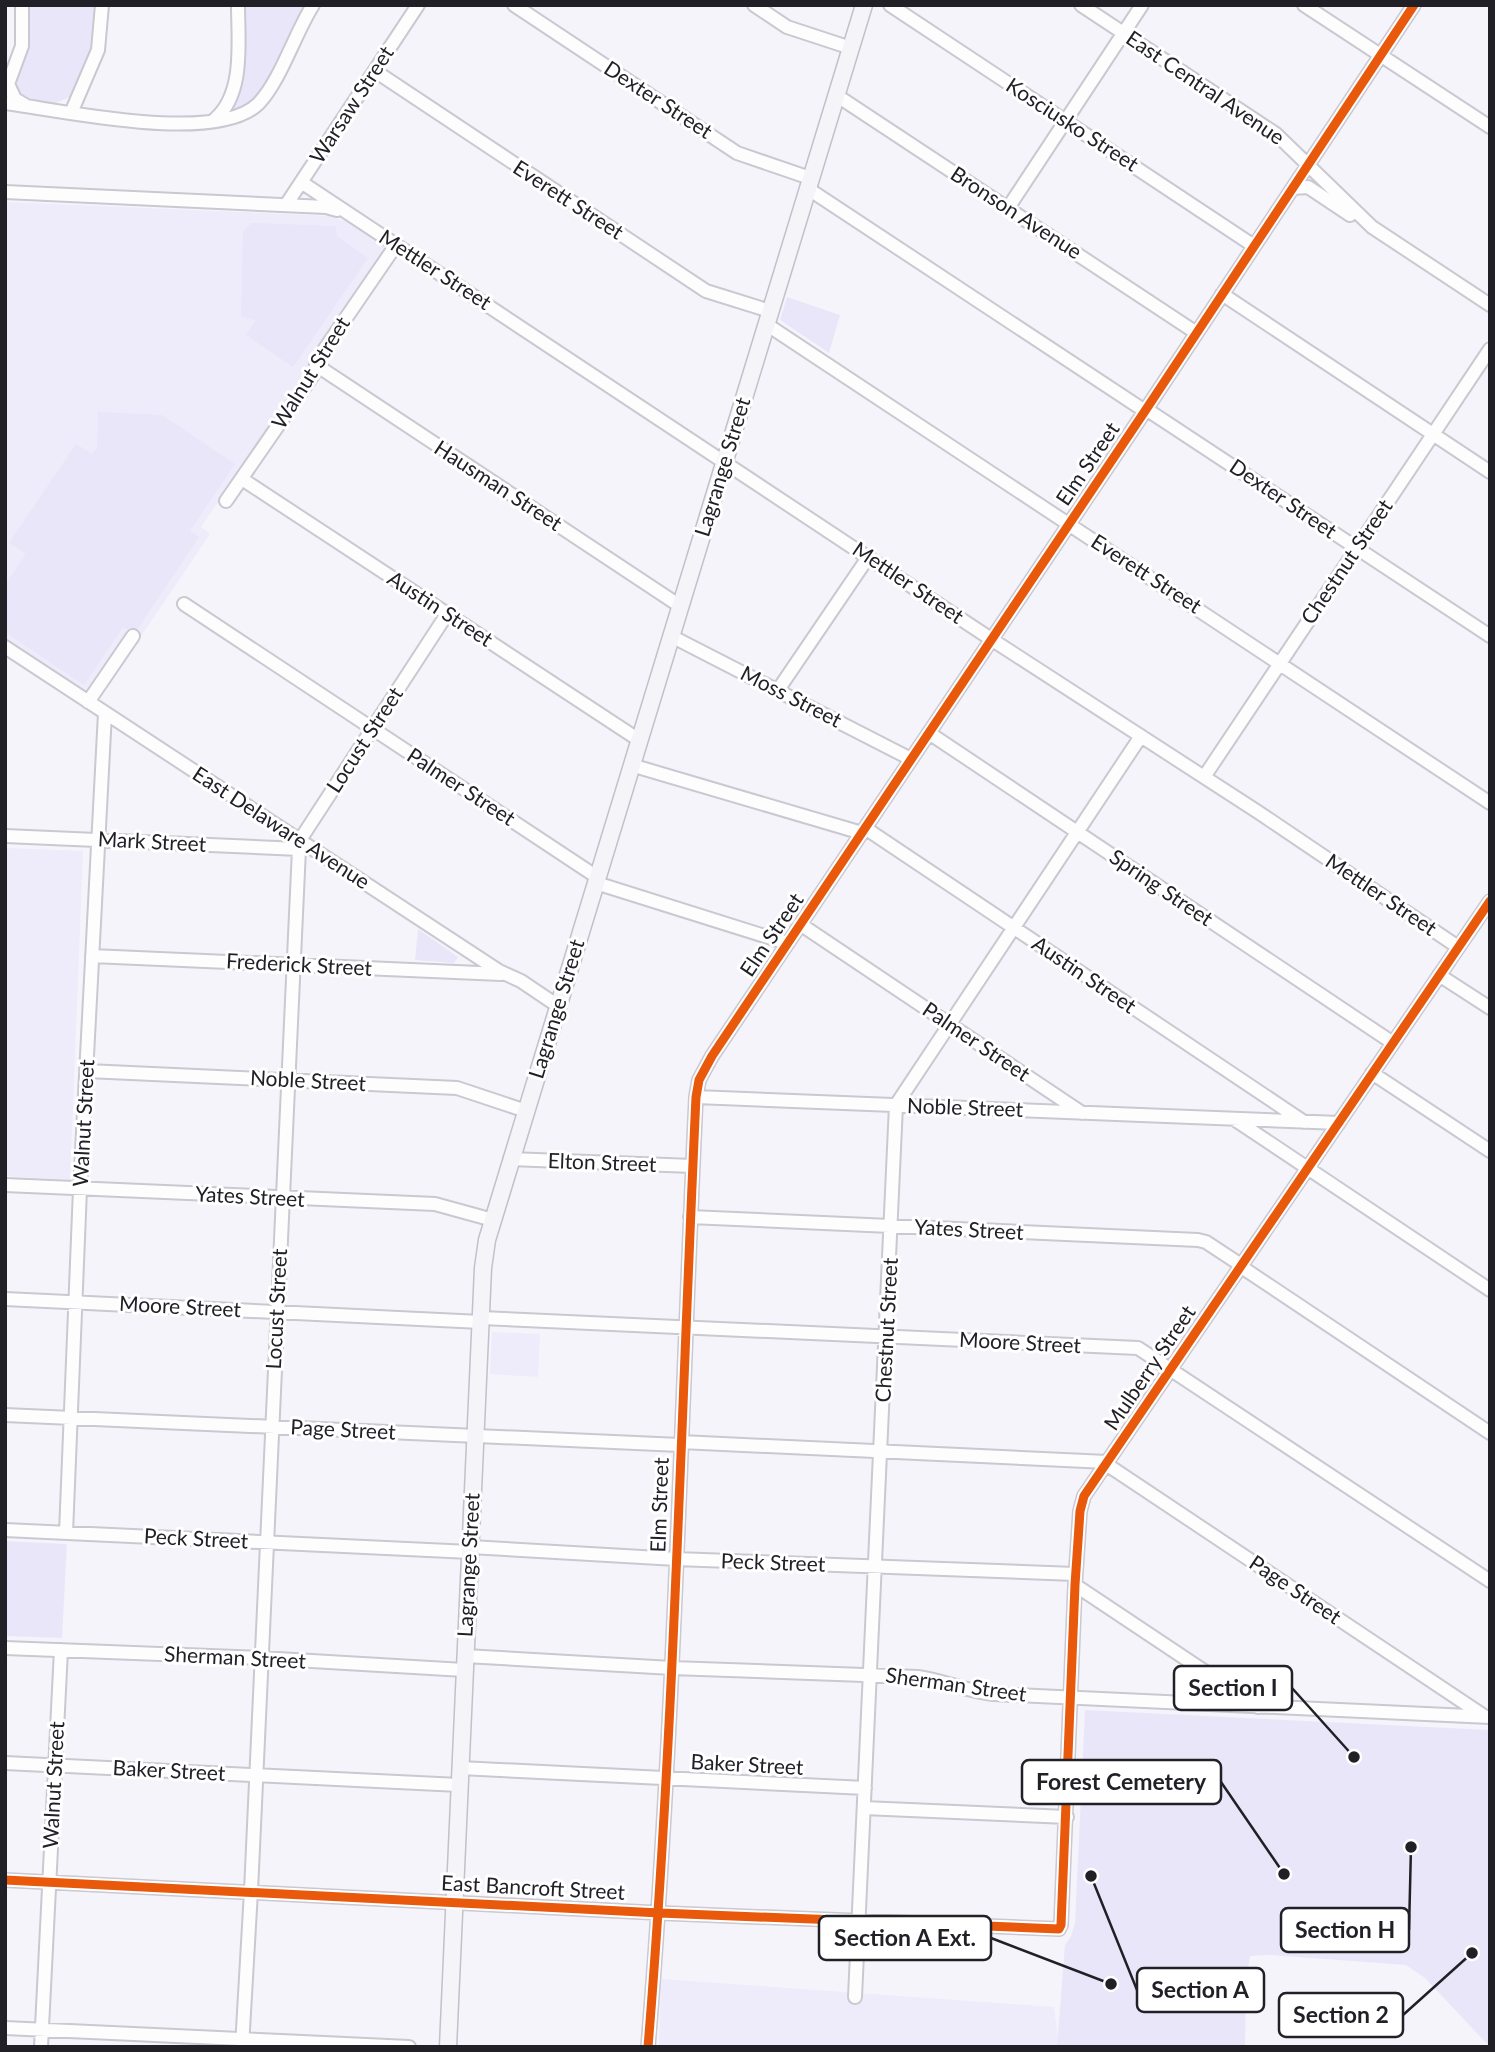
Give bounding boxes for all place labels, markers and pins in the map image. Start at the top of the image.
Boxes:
callout: Section I [1174,1666,1292,1710]
callout: Forest Cemetery [1022,1760,1221,1804]
callout: Section H [1281,1908,1409,1952]
callout: Section A Ext. [819,1916,991,1960]
callout: Section A [1137,1968,1264,2012]
callout: Section 2 [1279,1993,1403,2037]

